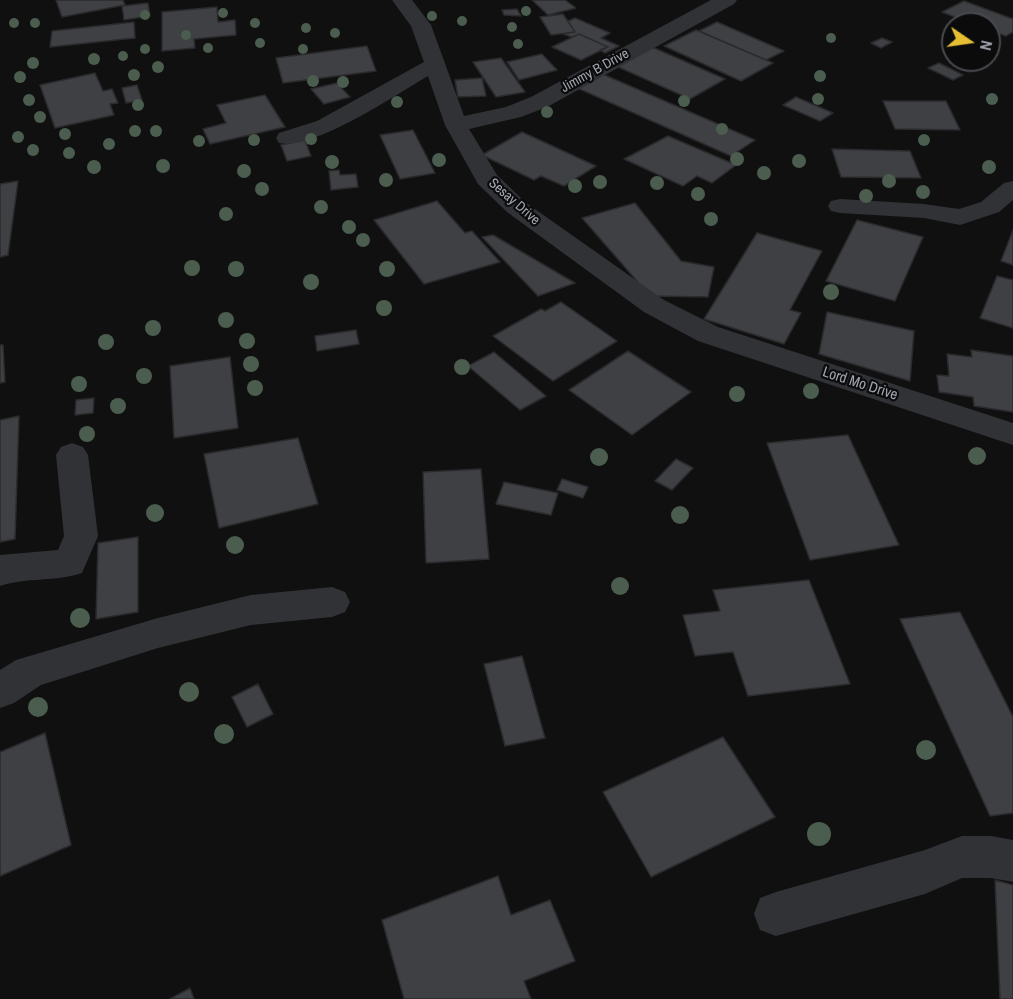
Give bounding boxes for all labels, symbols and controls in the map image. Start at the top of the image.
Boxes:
north arrow [941,12,1001,72]
text: N [975,38,998,53]
street label: Jimmy B Drive [558,45,632,97]
street label: Sesay Drive [485,175,543,229]
street label: Lord Mo Drive [820,363,900,405]

